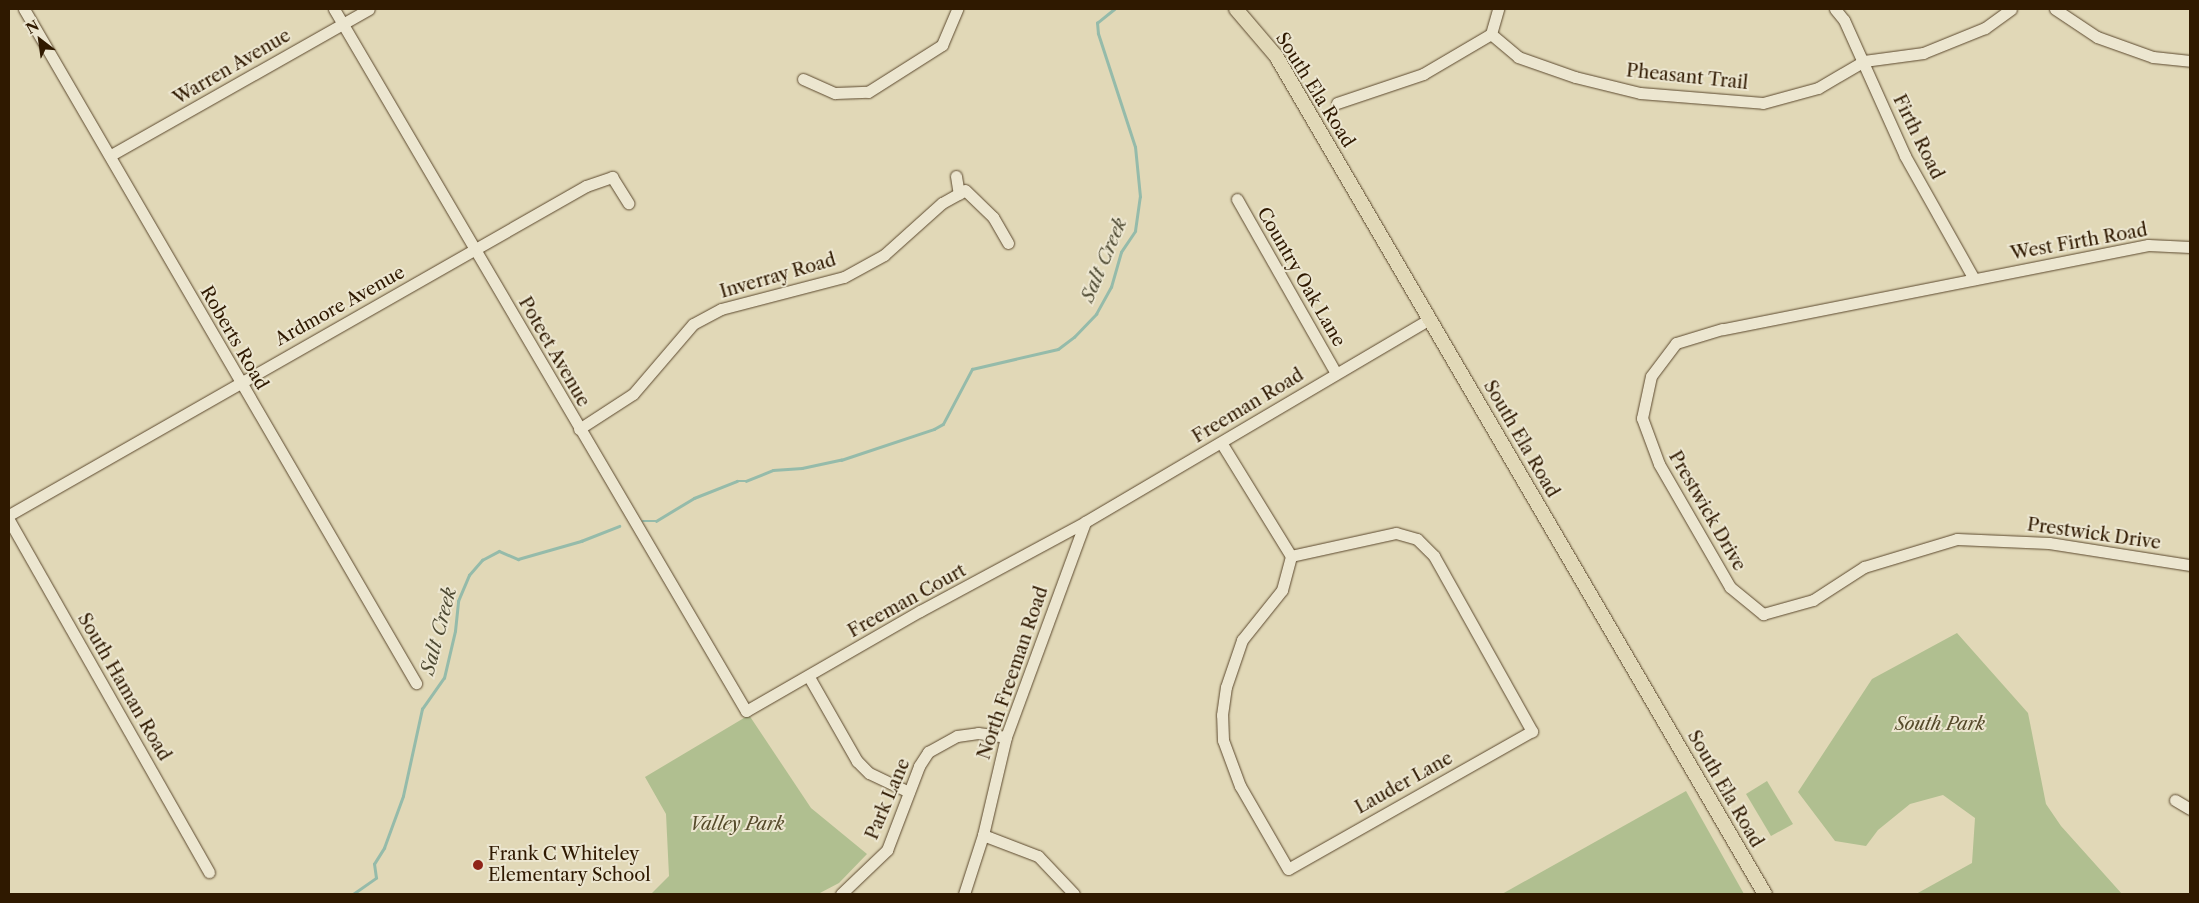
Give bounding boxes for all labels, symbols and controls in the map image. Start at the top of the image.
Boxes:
north arrow [15,15,65,65]
text: N [23,16,42,38]
street label: Warren Avenue [169,24,295,110]
street label: South Ela Road [1271,28,1359,152]
street label: Pheasant Trail [1625,60,1749,94]
street label: Firth Road [1888,91,1948,183]
street label: Country Oak Lane [1252,203,1350,351]
water label: Salt Creek [1076,214,1132,306]
street label: West Firth Road [2009,219,2149,265]
street label: Inverray Road [717,249,839,303]
street label: Ardmore Avenue [271,261,409,351]
street label: Roberts Road [196,282,272,394]
street label: Poteet Avenue [514,293,594,411]
street label: Freeman Road [1188,364,1308,448]
street label: South Ela Road [1479,376,1563,502]
street label: Prestwick Drive [1664,447,1750,575]
street label: Prestwick Drive [2026,514,2162,554]
street label: Freeman Court [844,560,970,642]
street label: North Freeman Road [973,584,1053,762]
water label: Salt Creek [416,585,462,677]
street label: South Haman Road [73,609,175,765]
park label: South Park [1895,713,1985,735]
street label: South Ela Road [1683,726,1767,852]
street label: Lauder Lane [1351,747,1457,819]
street label: Park Lane [861,755,915,843]
park label: Valley Park [690,813,784,835]
place label: Frank C Whiteley Elementary School [488,844,651,886]
marker: Frank C Whiteley Elementary School [472,859,484,871]

